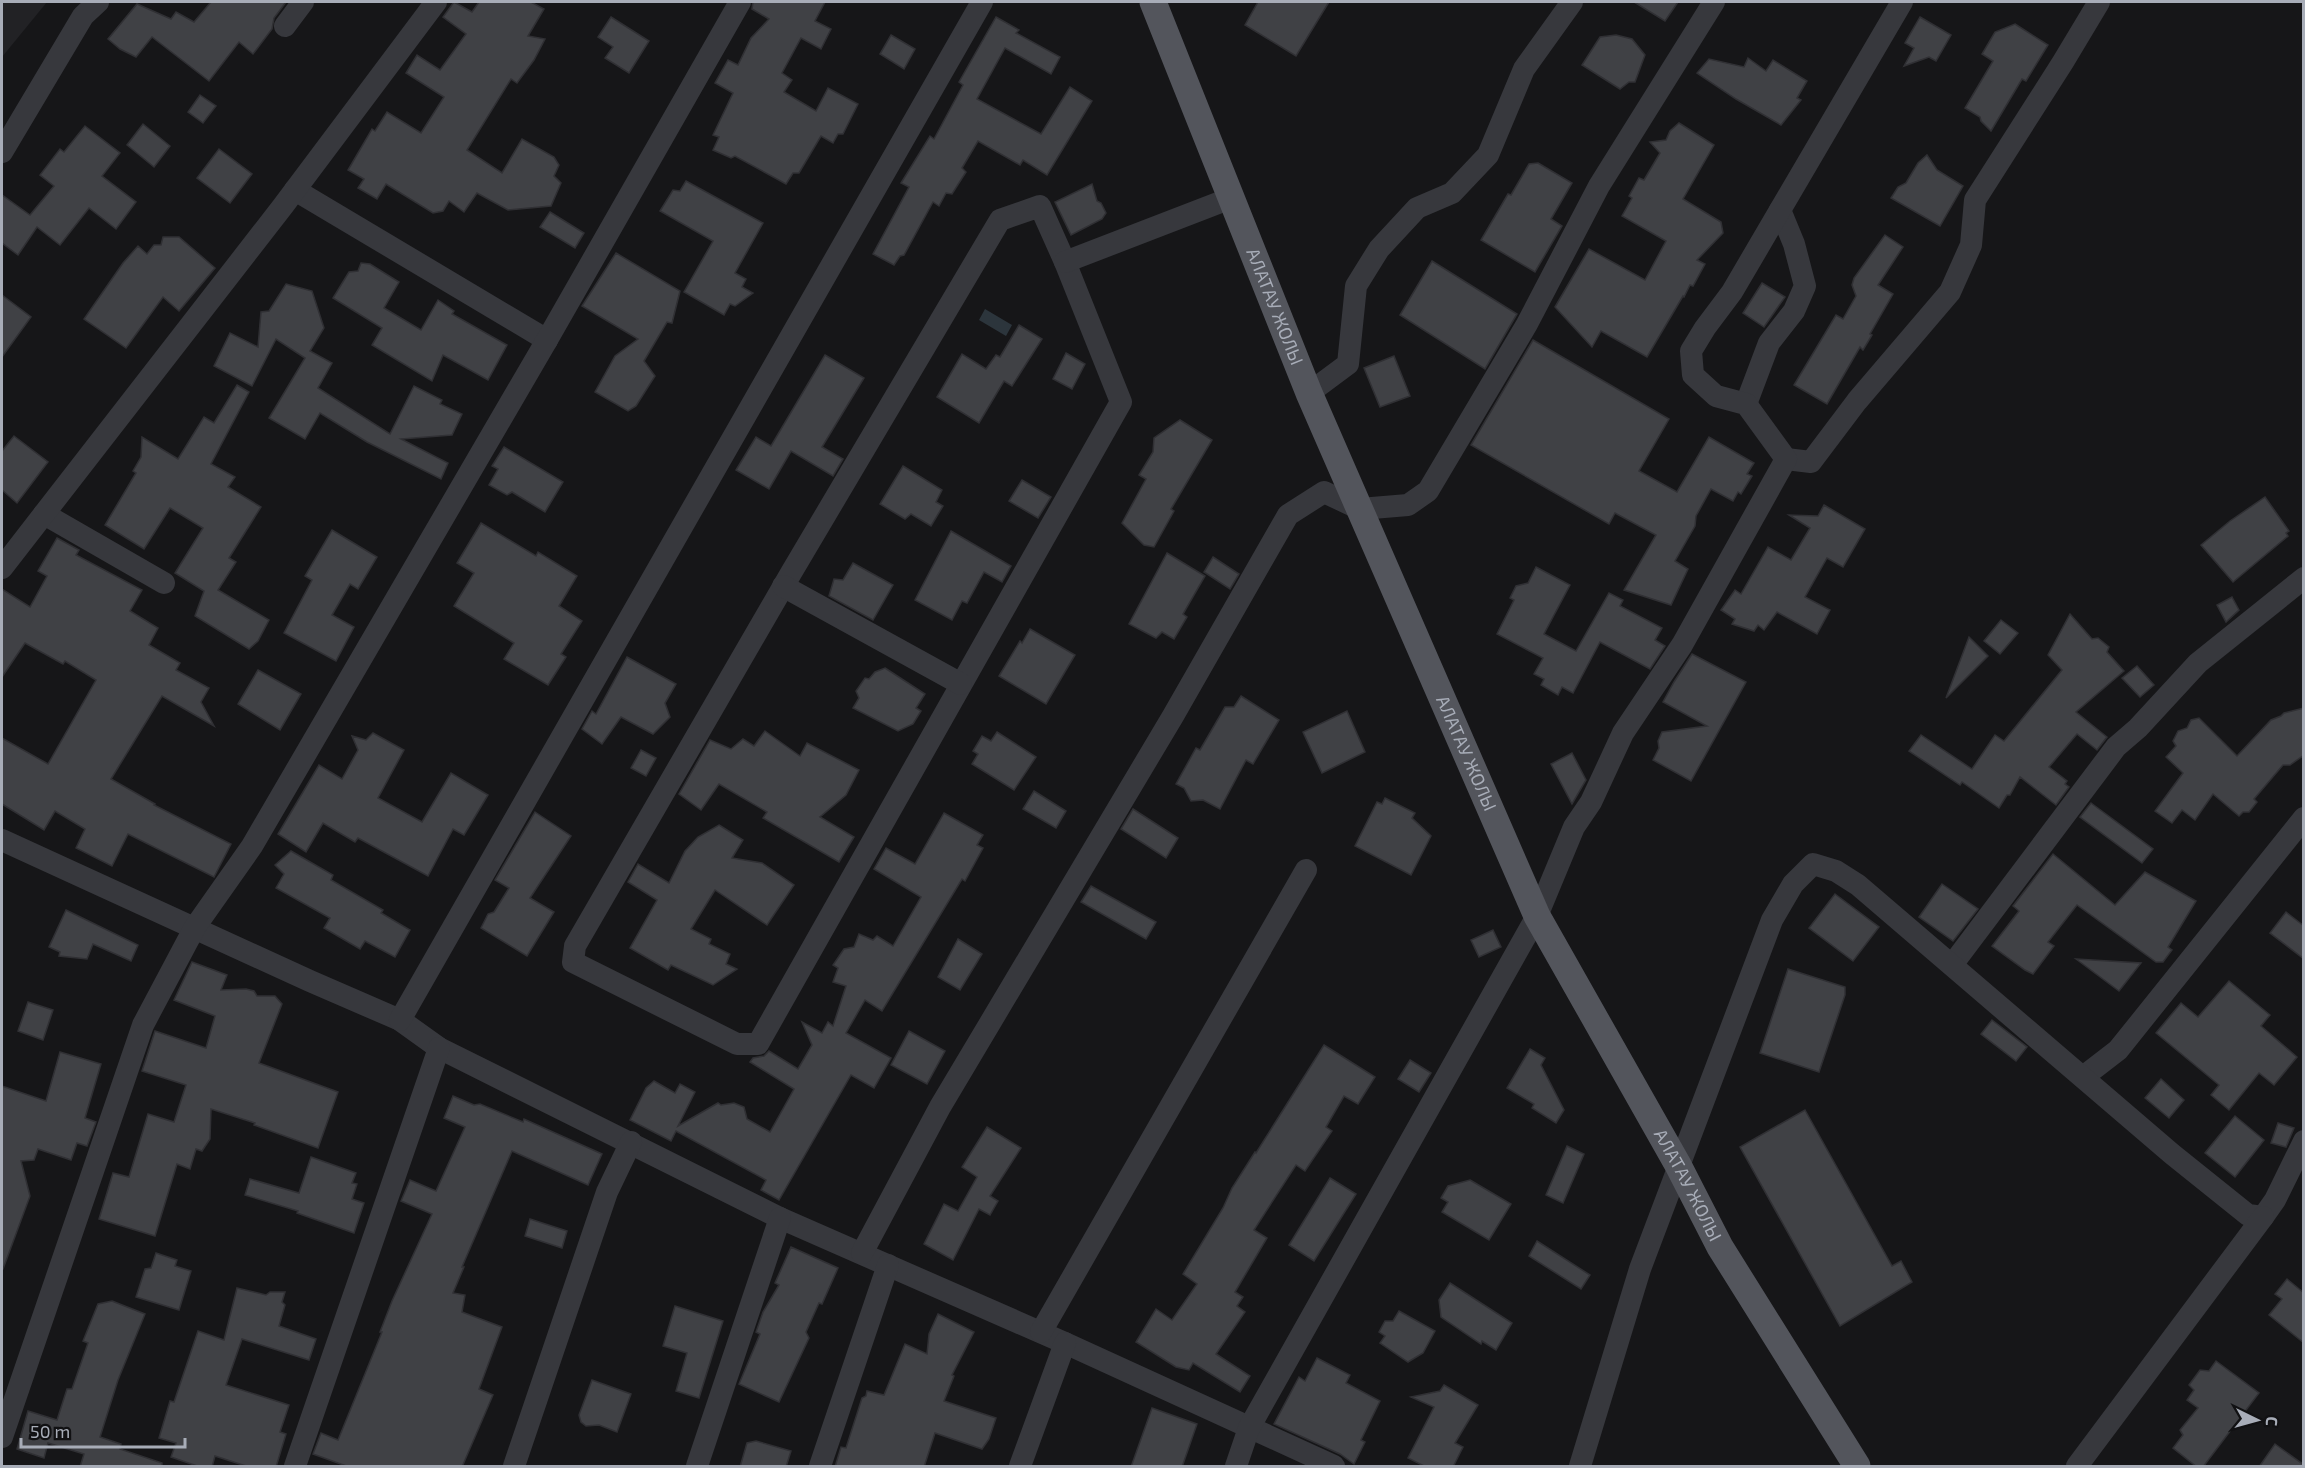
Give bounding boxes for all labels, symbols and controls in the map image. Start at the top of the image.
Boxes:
street label: АЛАТАУ ЖОЛЫ [1242,245,1309,368]
street label: АЛАТАУ ЖОЛЫ [1432,692,1502,814]
street label: АЛАТАУ ЖОЛЫ [1650,1125,1727,1245]
north arrow [2227,1390,2287,1450]
scale bar [21,1411,184,1449]
text: С [2263,1416,2282,1427]
text: 50 m [30,1420,70,1442]

